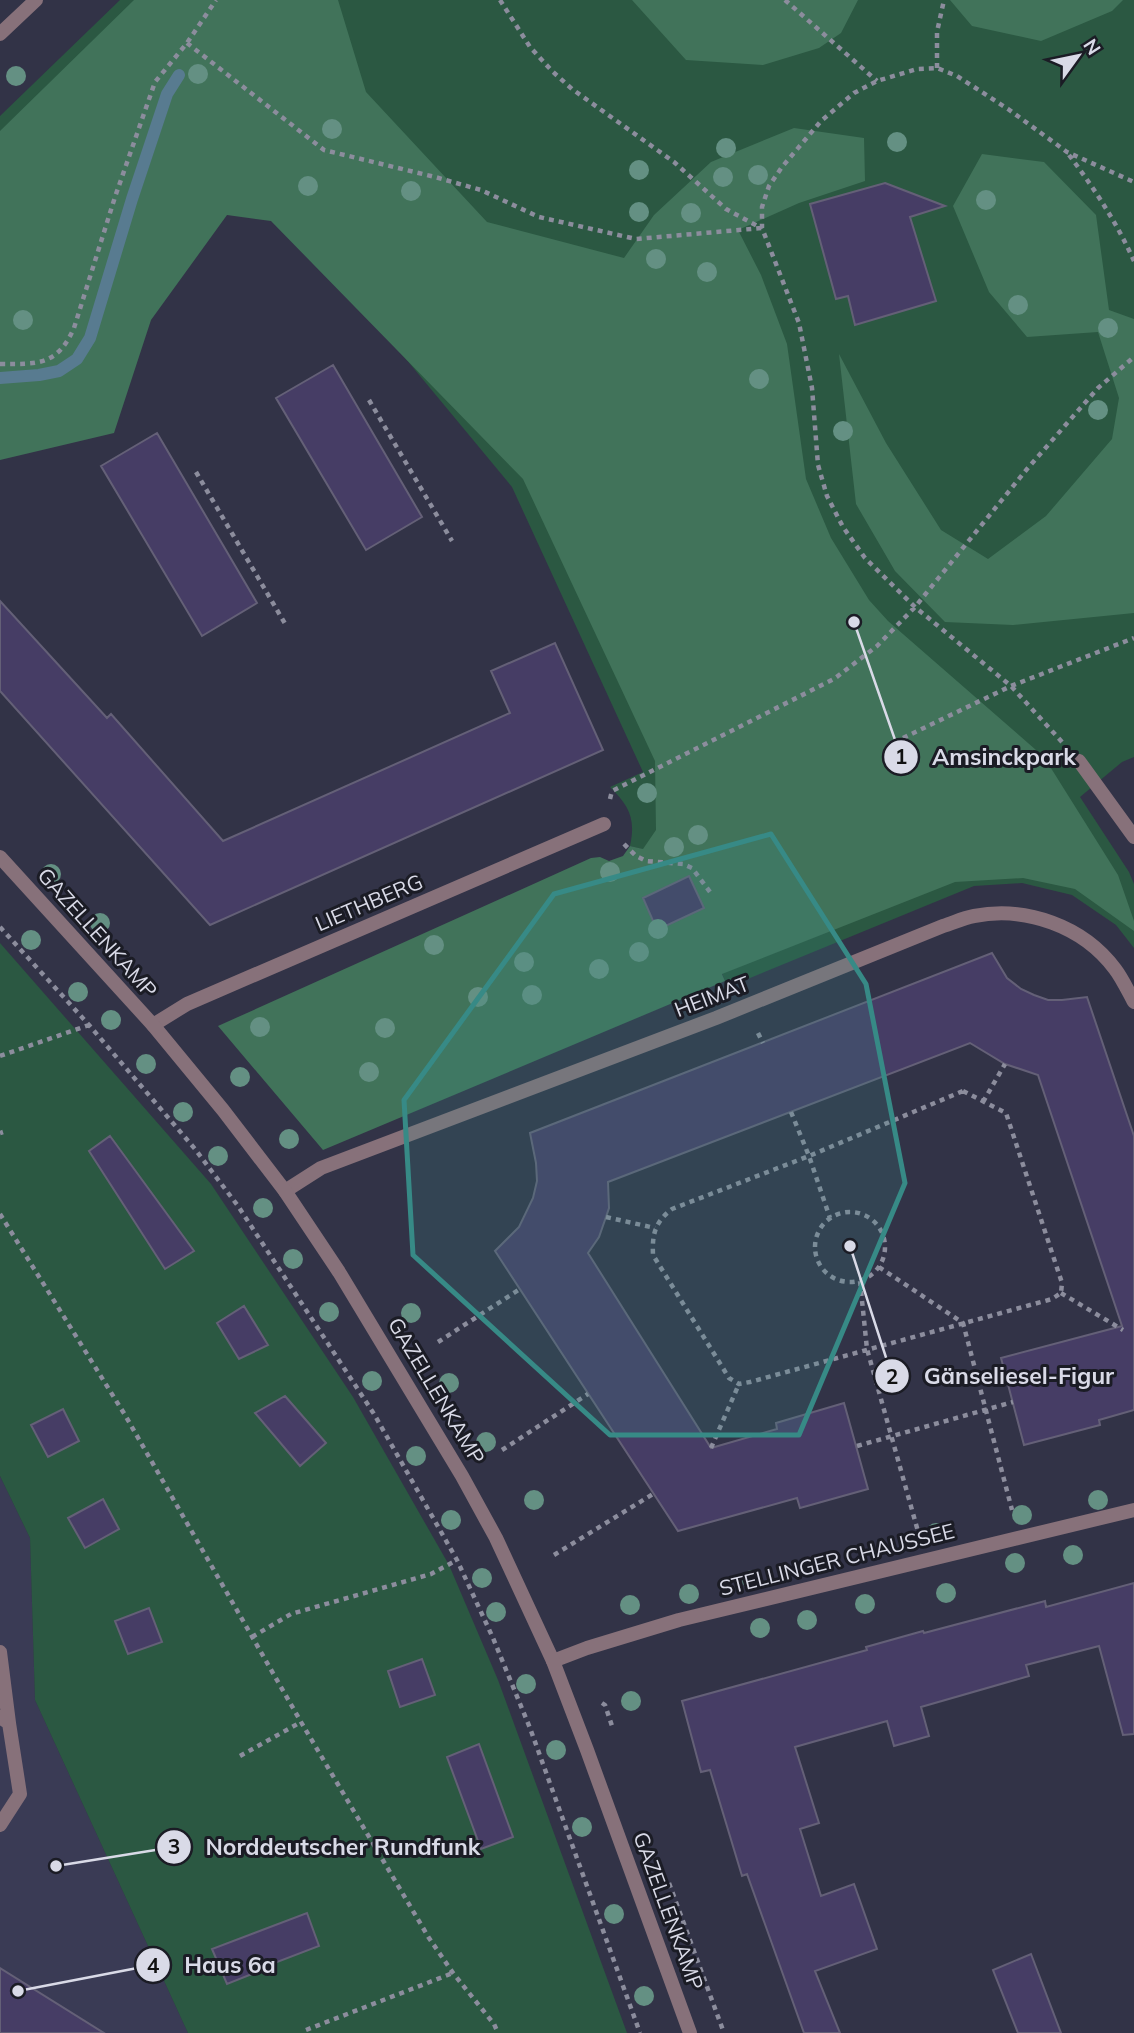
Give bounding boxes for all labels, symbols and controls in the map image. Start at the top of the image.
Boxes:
north arrow [1043,21,1113,91]
text: N [1078,34,1106,59]
callout: Amsinckpark [883,735,1090,779]
text: Amsinckpark [932,742,1077,771]
text: 1 [895,743,907,769]
street label: GAZELLENKAMP [32,862,163,1003]
street label: LIETHBERG [311,868,426,936]
street label: HEIMAT [670,970,753,1022]
street label: GAZELLENKAMP [383,1313,491,1468]
callout: Gänseliesel-Figur [875,1354,1128,1398]
text: Gänseliesel-Figur [924,1361,1114,1390]
text: 2 [886,1363,898,1389]
street label: STELLINGER CHAUSSEE [716,1517,957,1601]
callout: Norddeutscher Rundfunk [157,1825,495,1869]
street label: GAZELLENKAMP [628,1828,710,1993]
text: Norddeutscher Rundfunk [205,1832,482,1861]
text: 3 [168,1833,180,1859]
callout: Haus 6a [135,1943,290,1987]
text: Haus 6a [184,1950,276,1979]
text: 4 [147,1952,160,1978]

